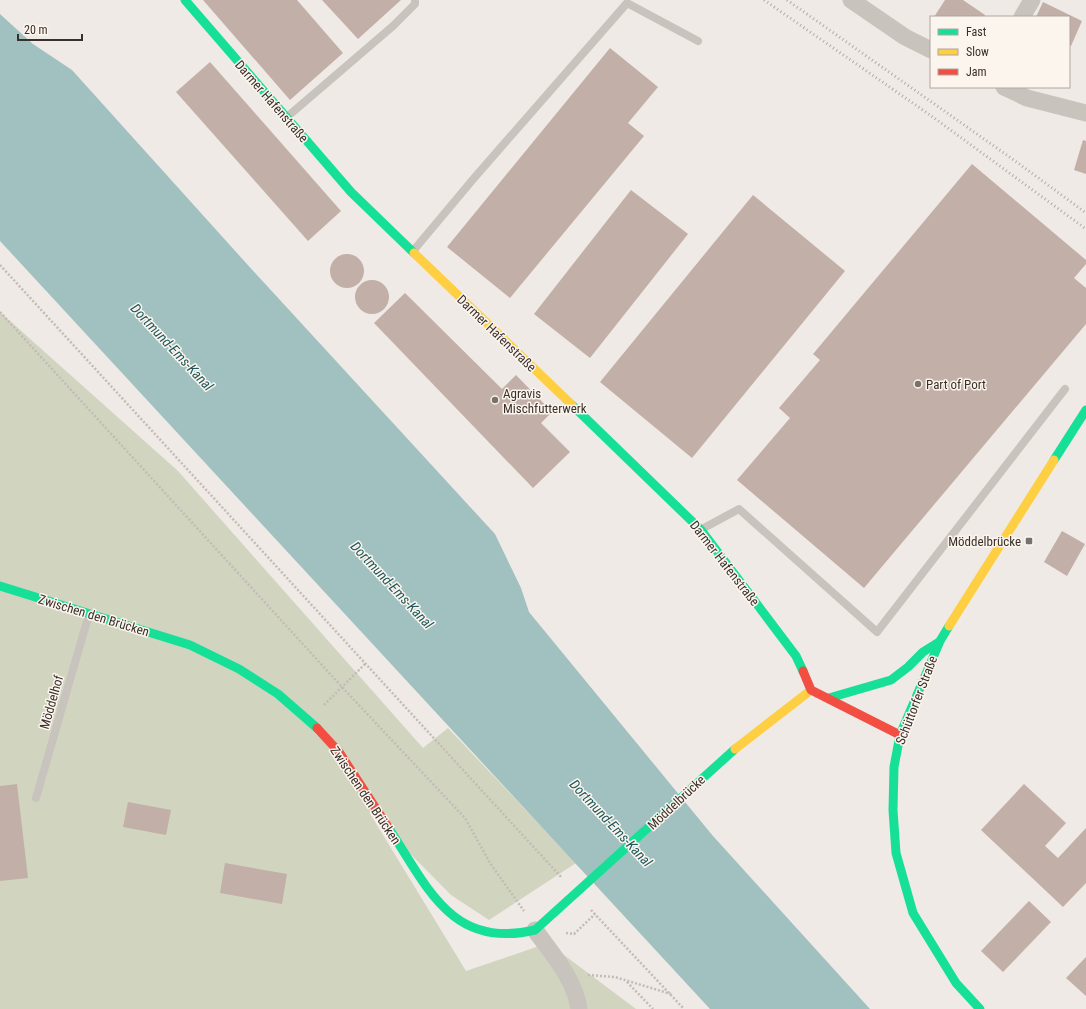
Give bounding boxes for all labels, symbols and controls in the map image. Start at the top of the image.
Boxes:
scale bar [18,16,82,42]
legend [930,16,1070,88]
text: 20 m [24,23,48,37]
text: Fast [966,25,987,39]
text: Slow [966,45,989,59]
street label: Darmer Hafenstraße [232,57,311,145]
text: Jam [966,65,987,79]
street label: Darmer Hafenstraße [454,292,539,375]
water label: Dortmund-Ems-Kanal [128,300,217,394]
place label: Part of Port [926,377,986,392]
marker: Part of Port [913,379,923,389]
place label: Agravis Mischfutterwerk [503,386,587,416]
marker: Agravis Mischfutterwerk [490,395,500,405]
street label: Darmer Hafenstraße [687,518,762,609]
place label: Möddelbrücke [948,534,1021,549]
marker: Möddelbrücke [1024,536,1034,546]
water label: Dortmund-Ems-Kanal [348,538,437,632]
street label: Zwischen den Brücken [37,592,151,639]
street label: Schüttorfer Straße [893,654,940,747]
street label: Möddelhof [37,674,66,731]
street label: Zwischen den Brücken [327,743,404,847]
street label: Möddelbrücke [645,772,708,833]
water label: Dortmund-Ems-Kanal [567,776,656,870]

